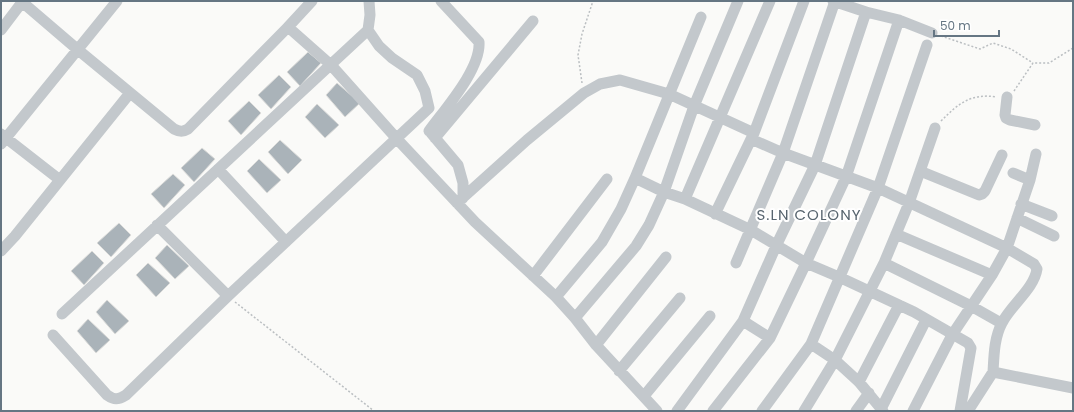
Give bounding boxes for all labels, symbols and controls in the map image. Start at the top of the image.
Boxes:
scale bar [934,12,999,38]
text: 50 m [940,17,971,34]
district label: S.LN COLONY [757,204,861,225]

